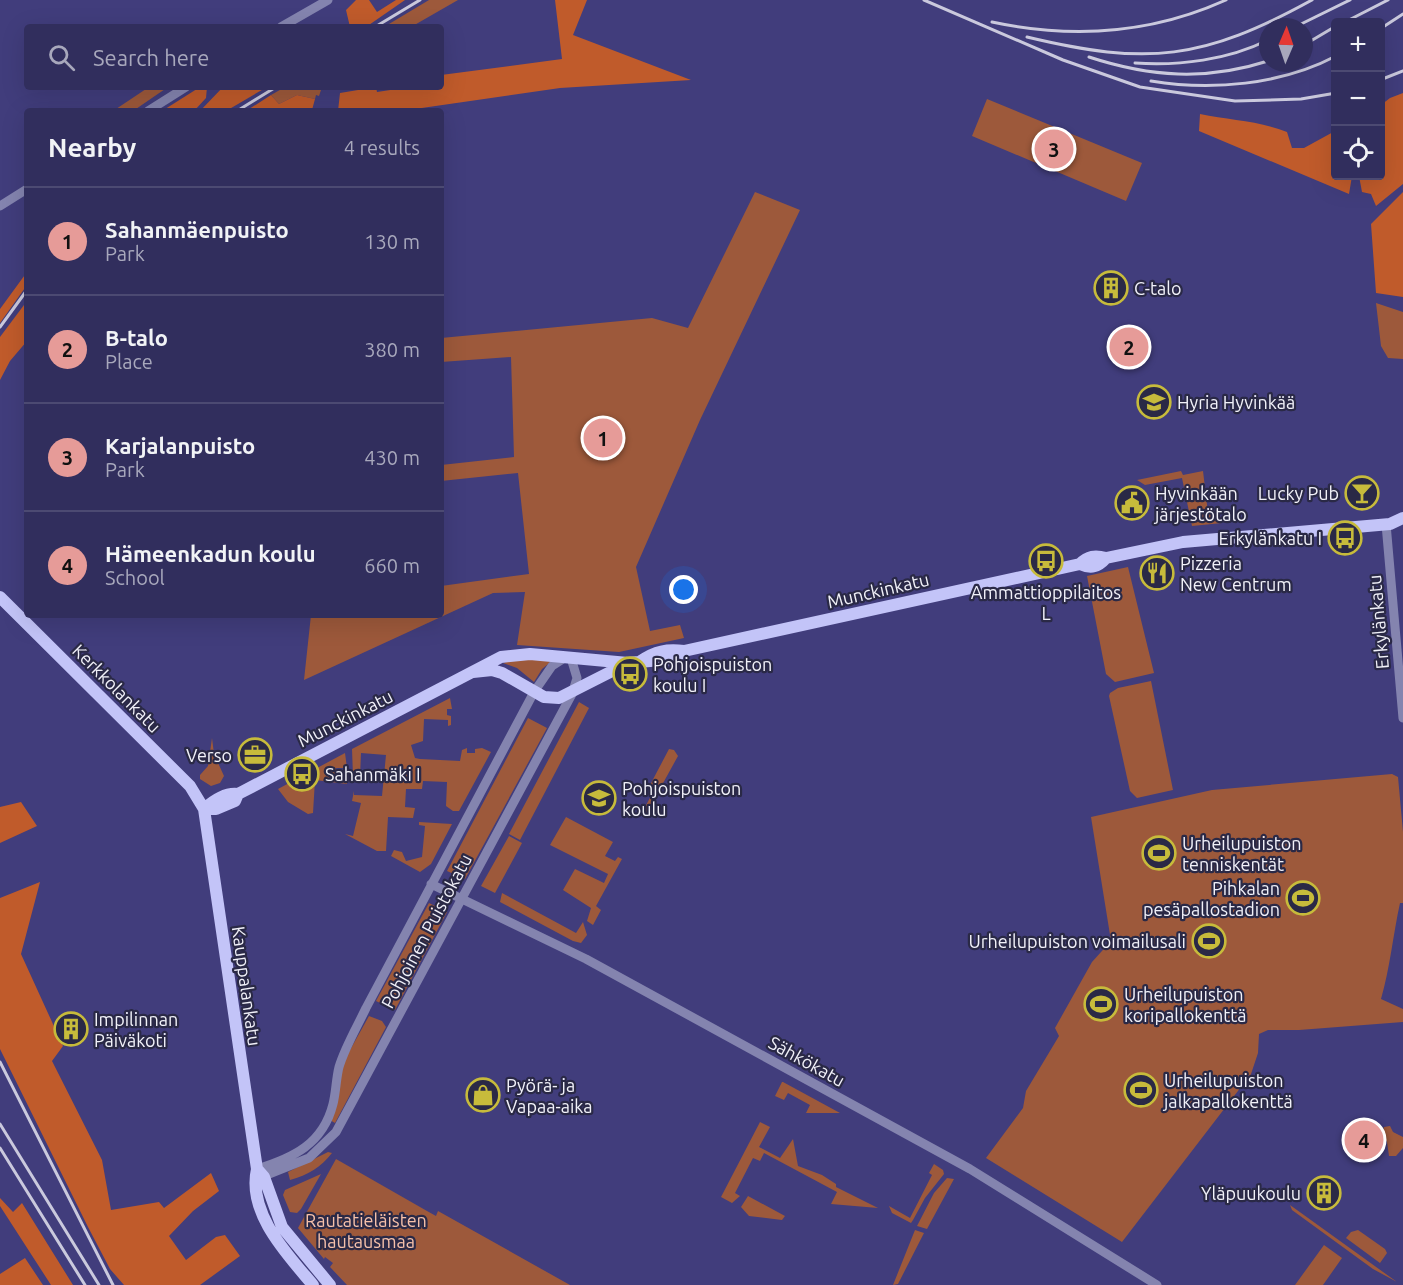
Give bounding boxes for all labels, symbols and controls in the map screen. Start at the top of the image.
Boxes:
north arrow [1259,18,1313,72]
map controls [1331,18,1385,180]
button: + [1331,18,1385,72]
search box [24,24,444,90]
icon: search [45,41,78,74]
text: Search here [93,45,209,70]
button: − [1331,72,1385,126]
pin: 3 [1034,126,1074,172]
button: locate [1331,126,1385,180]
text: Nearby [48,133,136,162]
text: 4 results [344,136,420,159]
text: Sahanmäenpuisto [105,217,289,242]
text: 1 [62,230,73,253]
text: 130 m [364,230,420,253]
text: Park [105,242,145,265]
building icon: C-talo [1093,270,1129,306]
place label: C-talo [1134,278,1181,298]
pin: 2 [1110,324,1148,370]
text: B-talo [105,325,168,350]
text: 2 [62,338,73,361]
text: 380 m [364,338,420,361]
text: Place [105,350,153,373]
school or university icon: Hyria Hyvinkää [1136,384,1172,420]
place label: Hyria Hyvinkää [1177,392,1295,412]
pin: 1 [584,416,622,460]
text: Karjalanpuisto [105,433,255,458]
text: 3 [62,446,73,469]
text: 430 m [364,446,420,469]
text: Park [105,458,145,481]
bar icon: Lucky Pub [1344,475,1380,511]
place label: Hyvinkään järjestötalo [1153,483,1247,524]
place label: Lucky Pub [1258,483,1339,503]
public building icon: Hyvinkään järjestötalo [1114,485,1150,521]
bus stop icon: Erkylänkatu I [1327,520,1363,556]
place label: Erkylänkatu I [1219,528,1322,548]
text: Hämeenkadun koulu [105,541,316,566]
bus stop icon: Ammattioppilaitos L [1028,543,1064,579]
place label: Pizzeria New Centrum [1180,553,1292,594]
text: 4 [62,554,73,577]
text: 660 m [364,554,420,577]
restaurant icon: Pizzeria New Centrum [1139,555,1175,591]
text: School [105,566,165,589]
street label: Munckinkatu [825,569,931,611]
street label: Erkylänkatu [1364,574,1392,670]
your location [669,575,698,604]
place label: Ammattioppilaitos L [971,582,1121,623]
street label: Kerkkolankatu [69,640,165,736]
place label: Pohjoispuiston koulu I [653,654,772,695]
bus stop icon: Pohjoispuiston koulu I [612,656,648,692]
street label: Munckinkatu [294,685,396,751]
office icon: Verso [237,737,273,773]
place label: Verso [186,745,232,765]
bus stop icon: Sahanmäki I [284,756,320,792]
place label: Sahanmäki I [325,764,421,784]
place label: Pohjoispuiston koulu [622,778,741,819]
school or university icon: Pohjoispuiston koulu [581,780,617,816]
place label: Urheilupuiston tenniskentät [1182,833,1302,874]
sports icon: Urheilupuiston tenniskentät [1141,835,1177,871]
street label: Pohjoinen Puistokatu [377,850,475,1012]
place label: Pihkalan pesäpallostadion [1143,878,1280,919]
sports icon: Pihkalan pesäpallostadion [1285,880,1321,916]
sports icon: Urheilupuiston voimailusali [1191,923,1227,959]
street label: Kauppalankatu [229,925,265,1047]
place label: Urheilupuiston voimailusali [968,931,1186,951]
place label: Urheilupuiston koripallokenttä [1124,984,1247,1025]
sports icon: Urheilupuiston koripallokenttä [1083,986,1119,1022]
place label: Impilinnan Päiväkoti [94,1009,178,1050]
building icon: Impilinnan Päiväkoti [53,1011,89,1047]
street label: Sähkökatu [765,1032,849,1090]
place label: Urheilupuiston jalkapallokenttä [1162,1070,1293,1111]
sports icon: Urheilupuiston jalkapallokenttä [1123,1072,1159,1108]
place label: Pyörä- ja Vapaa-aika [506,1075,593,1116]
shop icon: Pyörä- ja Vapaa-aika [465,1077,501,1113]
pin: 4 [1344,1118,1384,1162]
building icon: Yläpuukoulu [1306,1175,1342,1211]
place label: Yläpuukoulu [1201,1183,1301,1203]
park label: Rautatieläisten hautausmaa [305,1210,427,1251]

